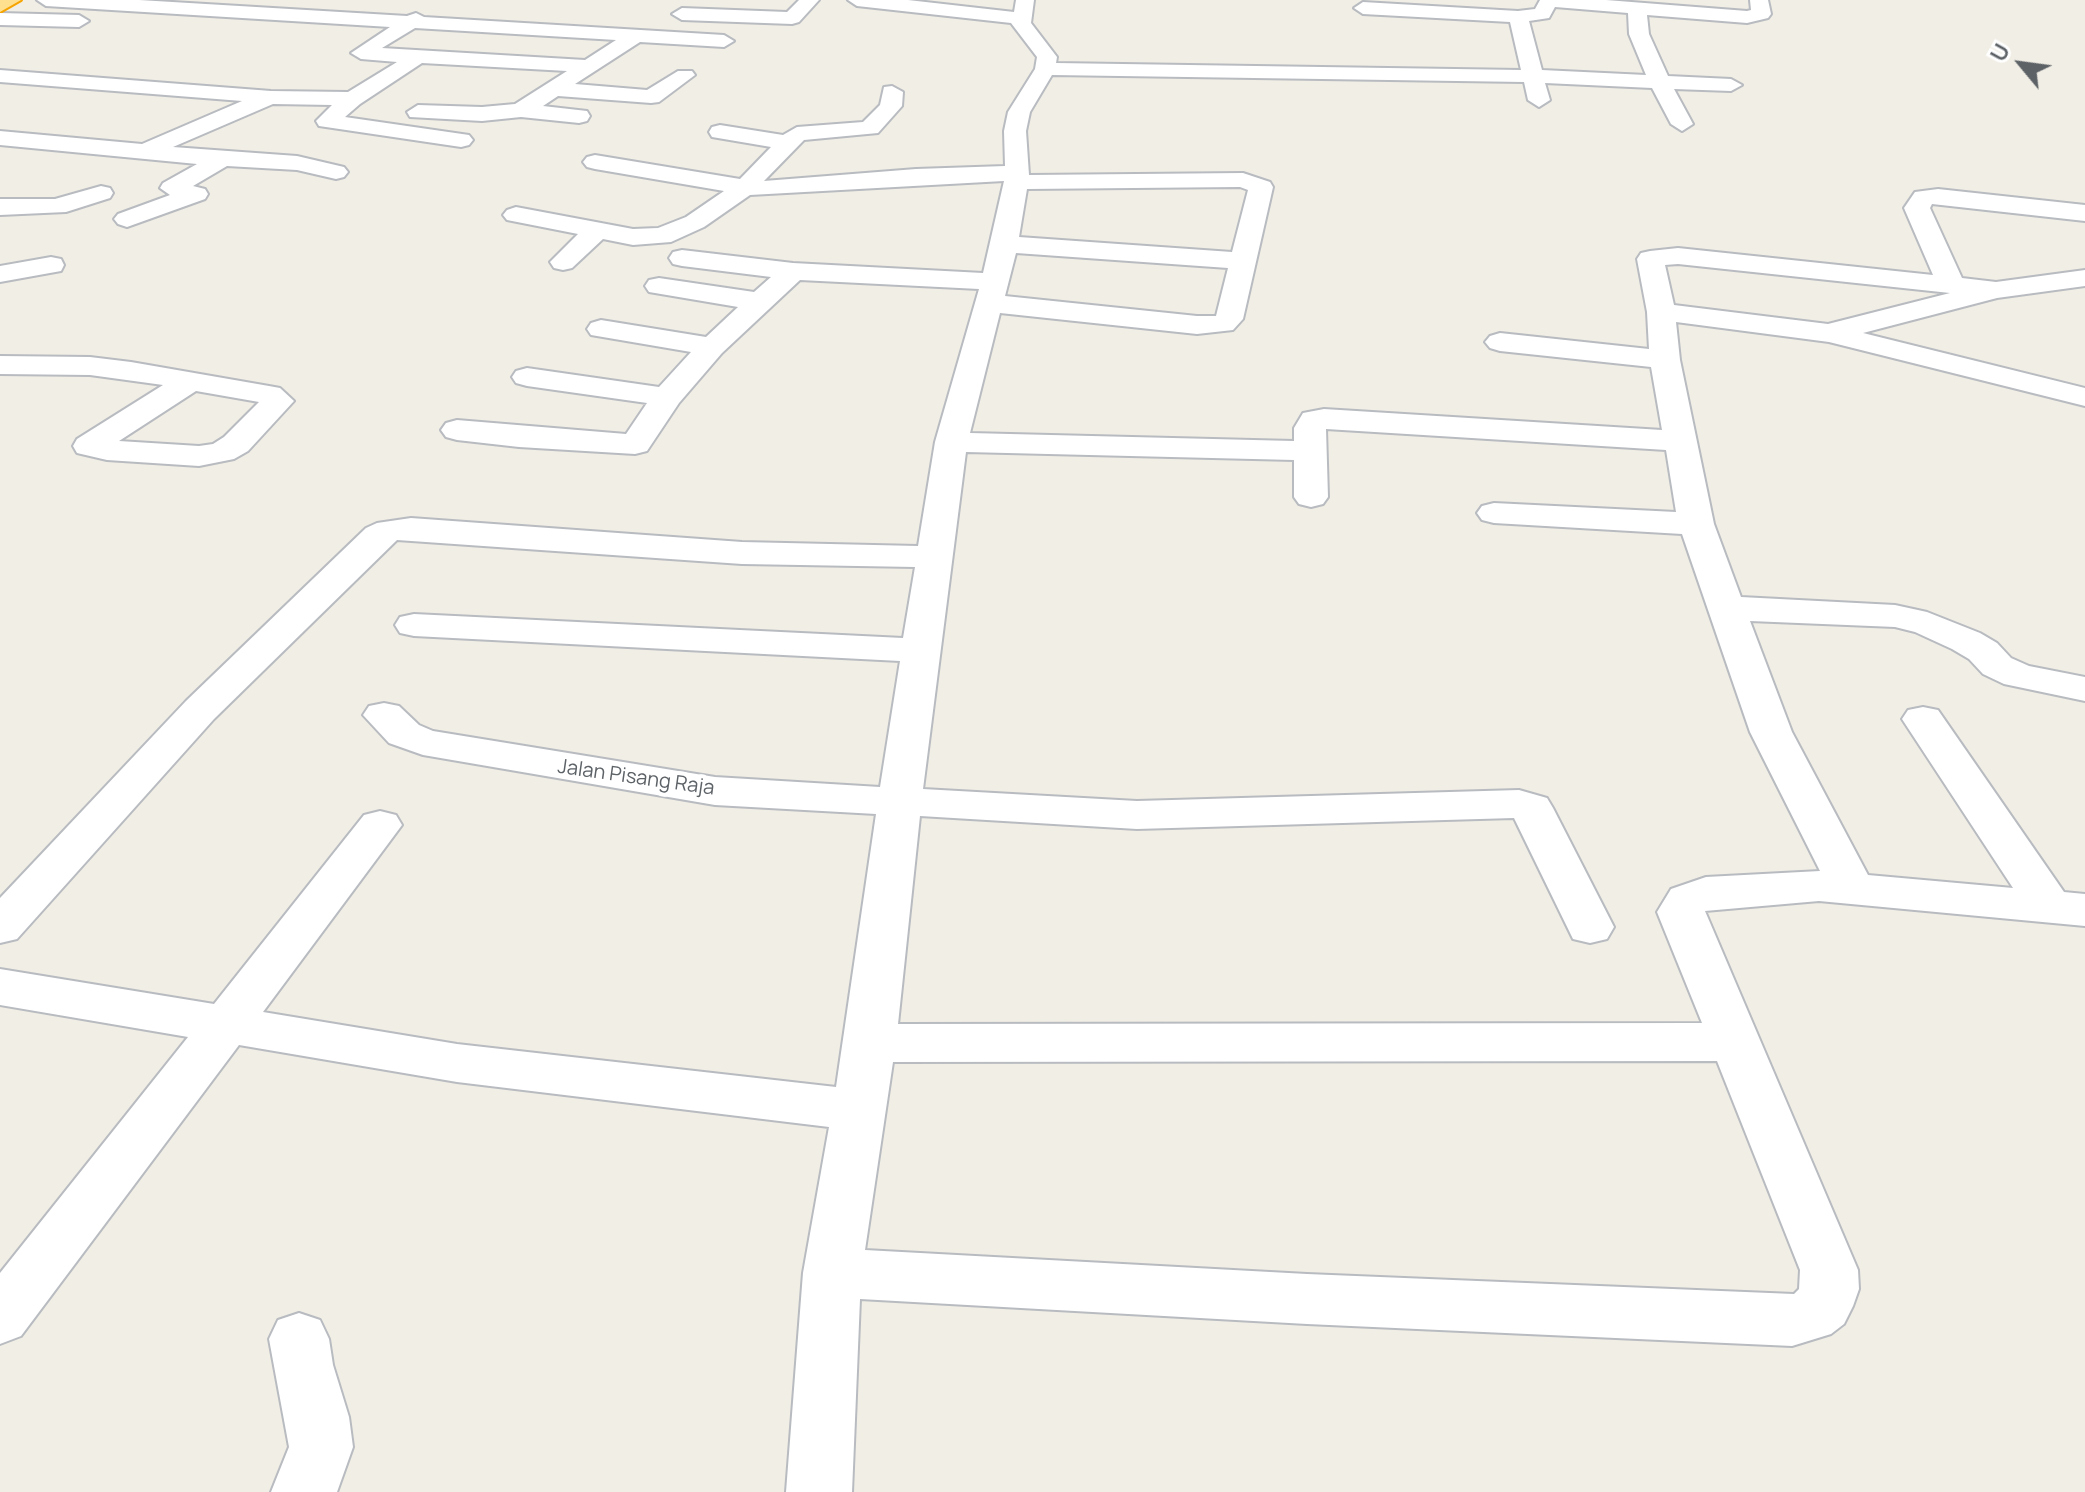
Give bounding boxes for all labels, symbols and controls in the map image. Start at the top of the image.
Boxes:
north arrow [1981,24,2061,104]
text: U [1983,38,2017,67]
street label: Jalan Pisang Raja [556,755,716,801]

